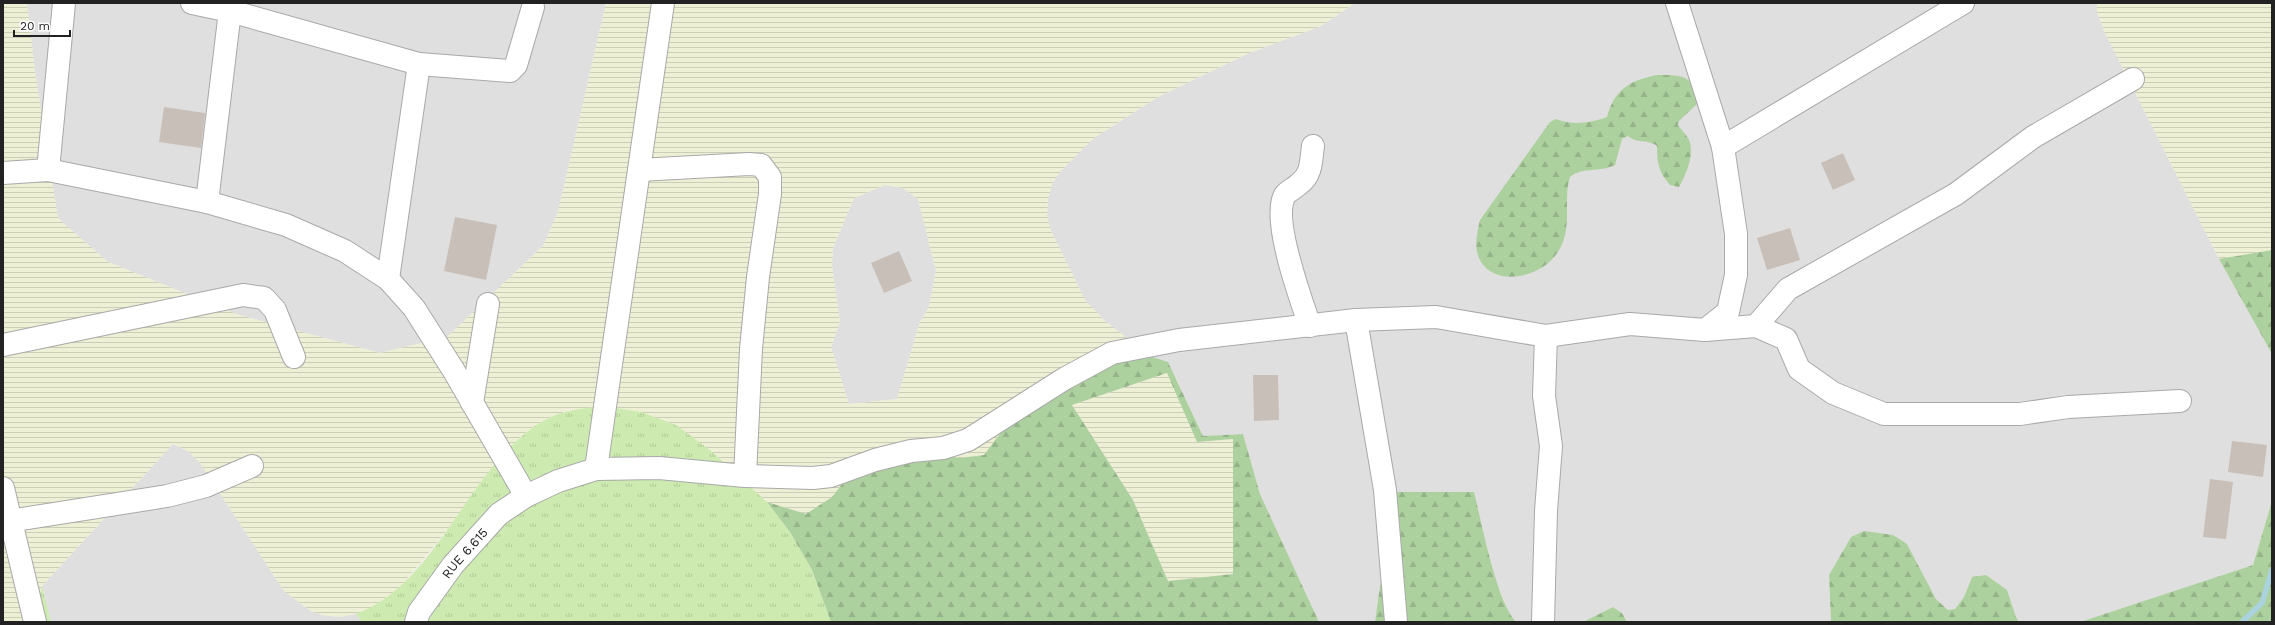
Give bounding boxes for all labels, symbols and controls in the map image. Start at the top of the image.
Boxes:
scale bar [14,12,70,38]
text: 20 m [20,19,50,33]
street label: RUE 6.615 [438,525,491,581]

